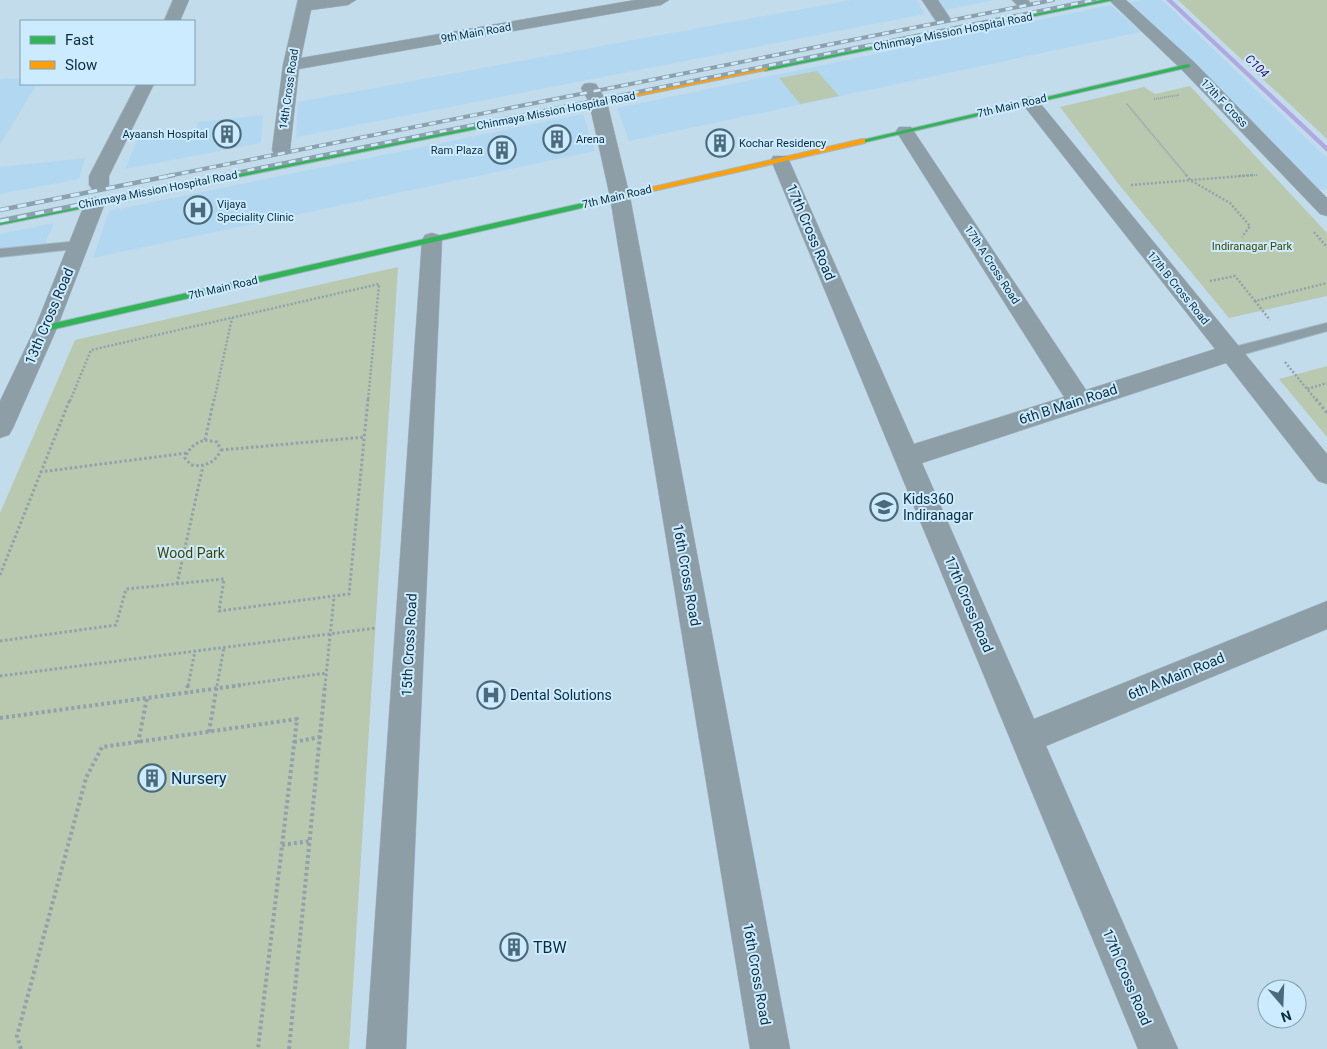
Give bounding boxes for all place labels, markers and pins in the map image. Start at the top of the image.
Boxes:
building icon: Ayaansh Hospital [212,119,242,149]
building icon: Arena [542,124,572,154]
place label: Ayaansh Hospital [123,128,208,141]
building icon: Kochar Residency [705,128,735,158]
place label: Arena [576,133,605,146]
building icon: Ram Plaza [487,135,517,165]
place label: Kochar Residency [739,137,827,150]
place label: Ram Plaza [431,144,483,157]
hospital icon: Vijaya Speciality Clinic [183,195,213,225]
place label: Vijaya Speciality Clinic [217,198,294,224]
place label: Kids360 Indiranagar [903,491,974,523]
school or university icon: Kids360 Indiranagar [869,492,899,522]
hospital icon: Dental Solutions [476,680,506,710]
place label: Dental Solutions [510,687,612,703]
building icon: Nursery [137,763,167,793]
place label: Nursery [171,769,227,788]
building icon: TBW [499,932,529,962]
place label: TBW [533,938,567,957]

